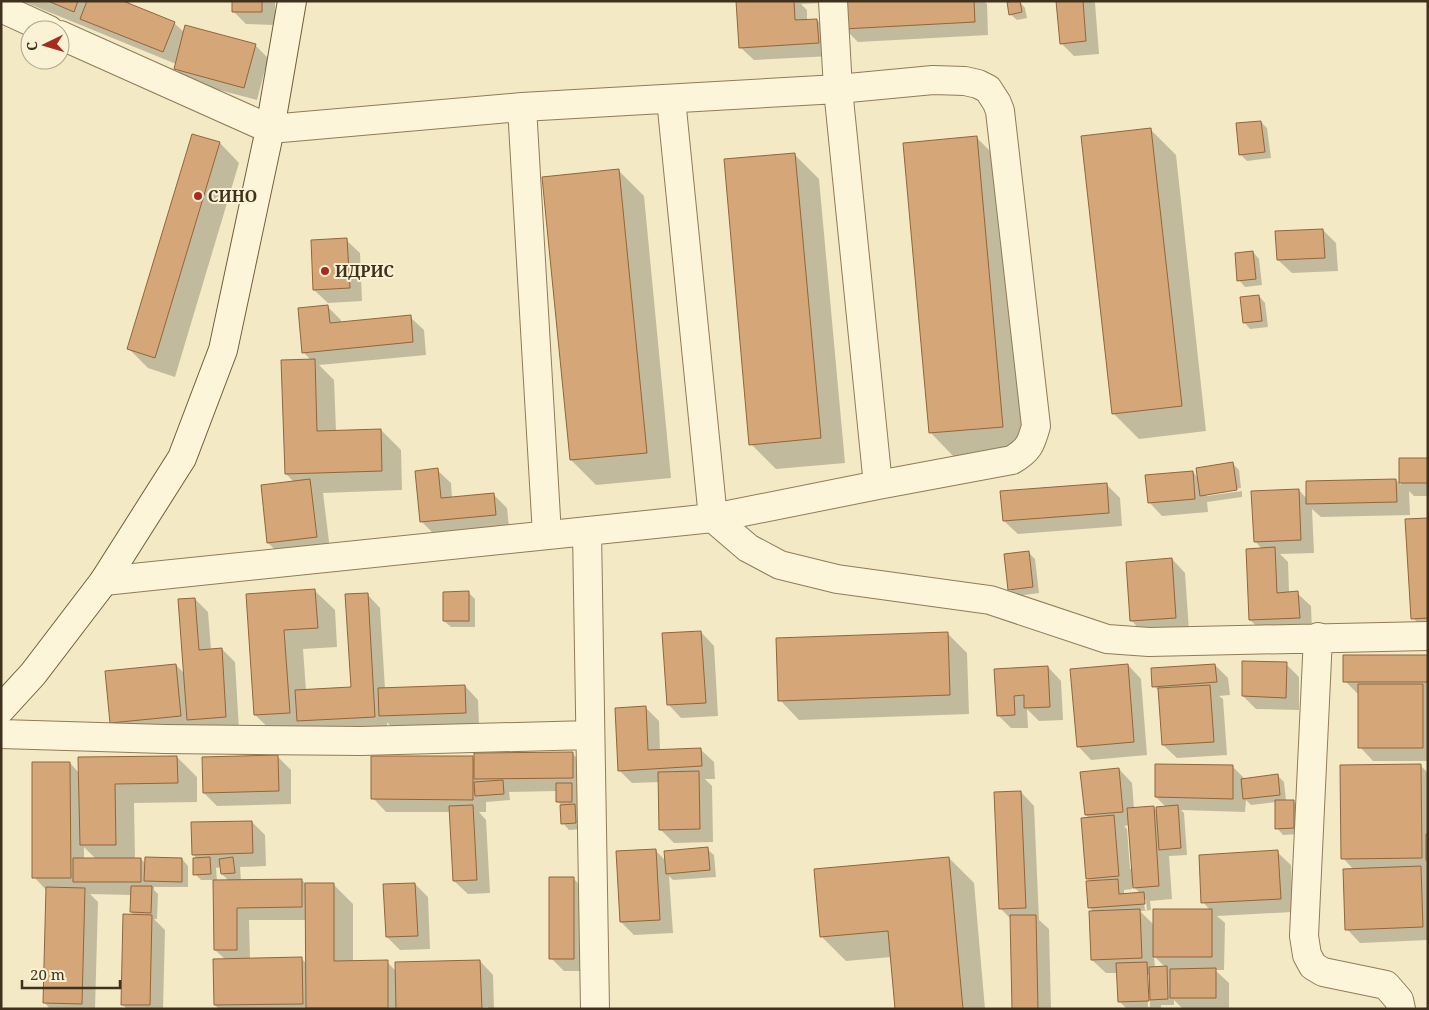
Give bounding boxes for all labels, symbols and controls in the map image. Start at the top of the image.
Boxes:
north arrow [20,20,70,70]
text: С [22,41,41,52]
place label: СИНО [208,185,257,207]
marker: СИНО [192,190,204,202]
place label: ИДРИС [335,260,394,282]
marker: ИДРИС [319,265,331,277]
scale bar [22,958,120,990]
text: 20 m [30,964,65,984]

